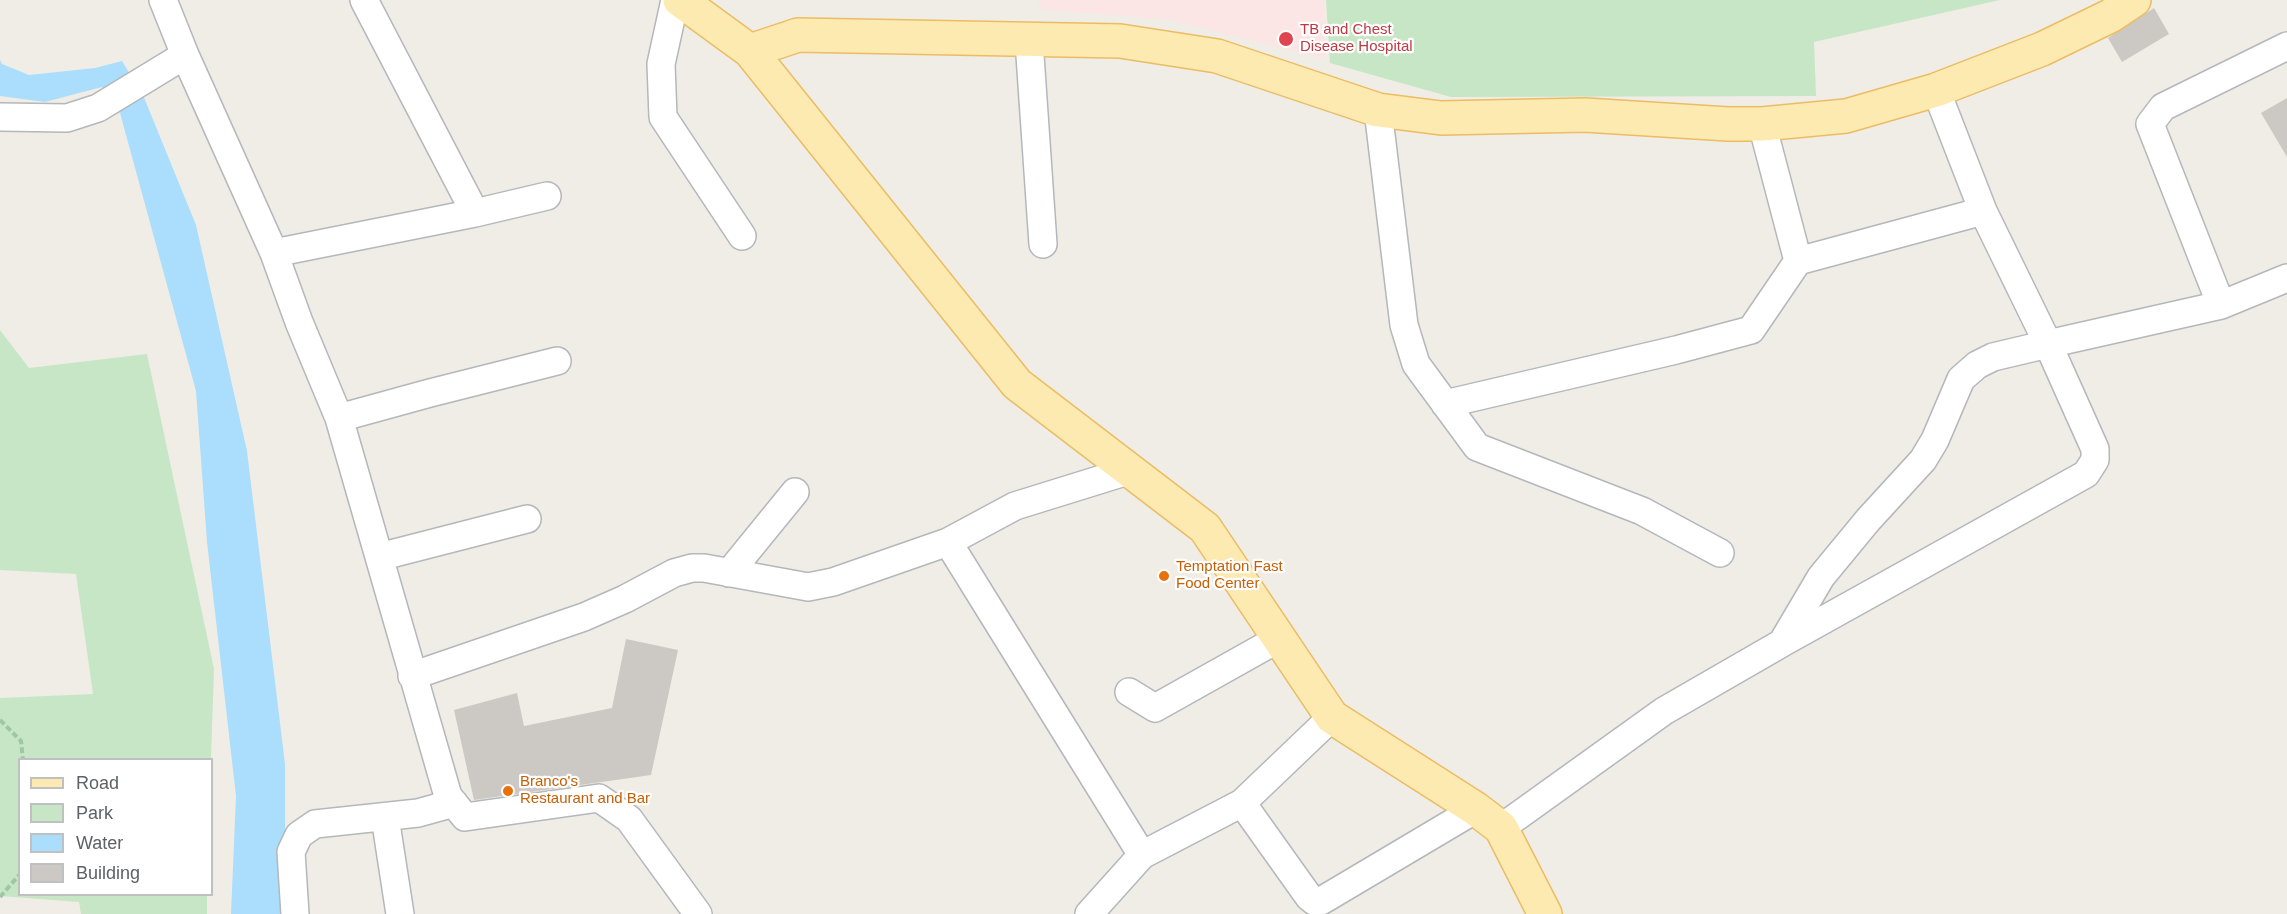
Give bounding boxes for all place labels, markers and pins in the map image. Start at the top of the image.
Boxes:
place label: TB and Chest Disease Hospital [1300,21,1413,56]
marker: TB and Chest Disease Hospital [1277,30,1295,48]
place label: Temptation Fast Food Center [1176,558,1283,593]
marker: Temptation Fast Food Center [1157,569,1171,583]
place label: Branco's Restaurant and Bar [520,773,650,808]
marker: Branco's Restaurant and Bar [501,784,515,798]

